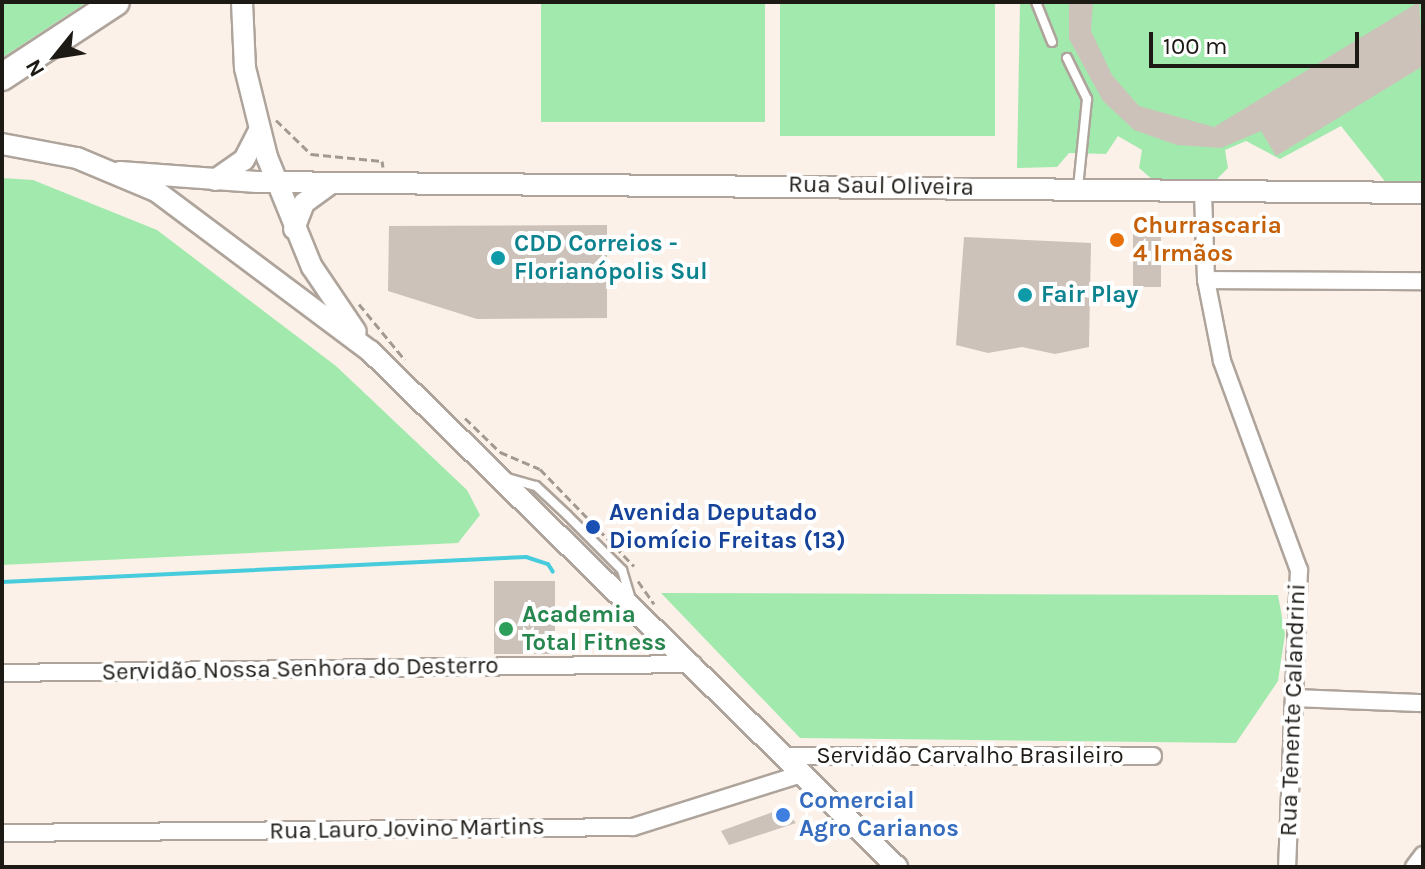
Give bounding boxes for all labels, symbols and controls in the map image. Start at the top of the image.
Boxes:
north arrow [16,16,96,96]
scale bar [1153,16,1363,66]
text: 100 m [1163,32,1228,60]
text: N [20,55,50,81]
street label: Rua Saul Oliveira [788,170,974,202]
place label: Churrascaria 4 Irmãos [1133,212,1282,268]
place label: CDD Correios - Florianópolis Sul [514,230,708,286]
marker: Churrascaria 4 Irmãos [1108,231,1126,249]
marker: CDD Correios - Florianópolis Sul [489,249,507,267]
place label: Fair Play [1041,281,1138,309]
marker: Fair Play [1016,286,1034,304]
place label: Avenida Deputado Diomício Freitas (13) [609,499,846,555]
marker: Avenida Deputado Diomício Freitas (13) [584,518,602,536]
street label: Rua Tenente Calandrini [1274,583,1312,837]
place label: Academia Total Fitness [522,601,666,657]
marker: Academia Total Fitness [497,620,515,638]
street label: Servidão Nossa Senhora do Desterro [101,651,499,687]
street label: Servidão Carvalho Brasileiro [816,742,1124,770]
place label: Comercial Agro Carianos [799,787,959,843]
marker: Comercial Agro Carianos [774,806,792,824]
street label: Rua Lauro Jovino Martins [269,812,545,846]

